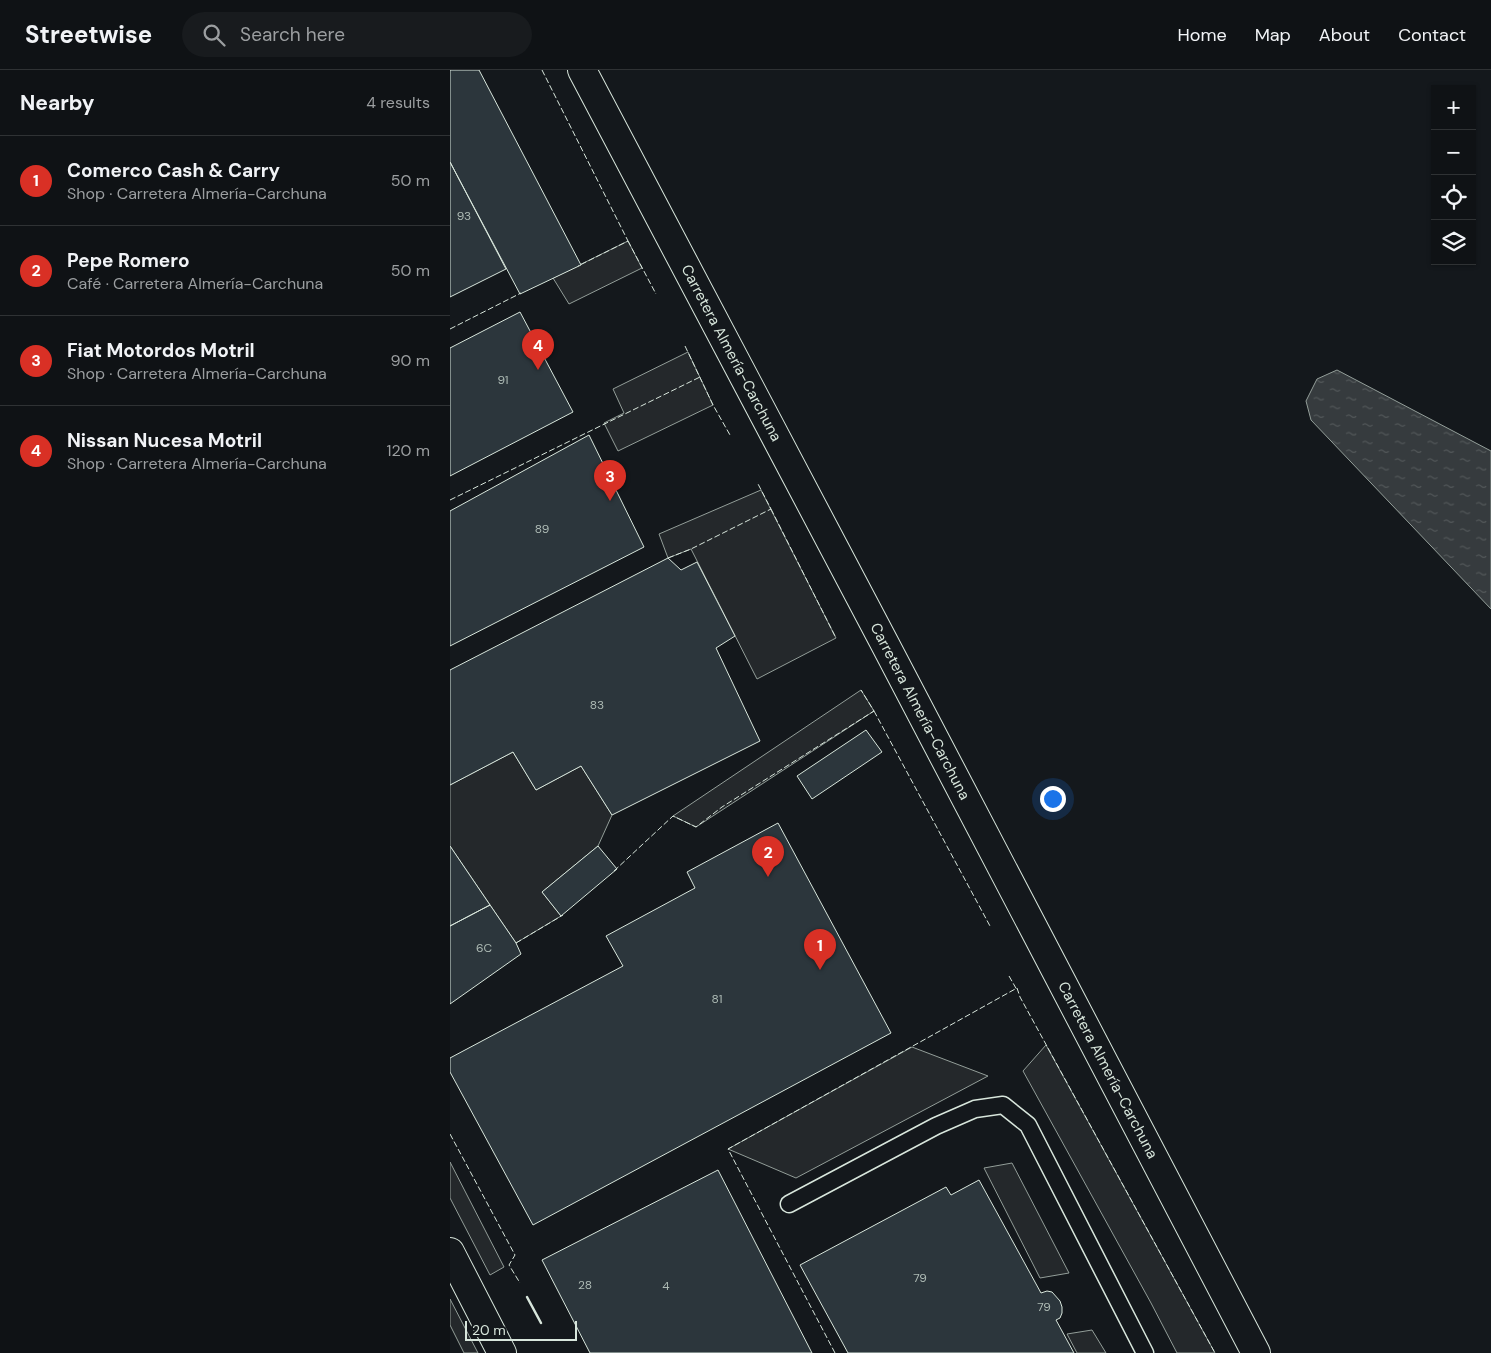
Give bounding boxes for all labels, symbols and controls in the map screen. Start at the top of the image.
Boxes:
search box [182,12,532,57]
text: Streetwise [25,19,152,50]
icon: search [200,21,228,49]
text: Search here [240,22,345,47]
text: Home [1177,23,1227,47]
text: Map [1255,23,1291,47]
text: About [1319,23,1370,47]
text: Contact [1398,23,1466,47]
map controls [1431,85,1476,265]
button: + [1431,85,1476,130]
text: Nearby [20,89,94,117]
text: 4 results [366,92,430,113]
button: − [1431,130,1476,175]
text: Comerco Cash & Carry [67,158,280,183]
text: 1 [33,170,39,191]
text: 50 m [391,170,430,191]
button: locate [1431,175,1476,220]
text: Shop · Carretera Almería-Carchuna [67,183,327,204]
house number: 93 [457,208,471,224]
button: layers [1431,220,1476,265]
text: Pepe Romero [67,248,190,273]
text: 2 [31,260,41,281]
text: 50 m [391,260,430,281]
street label: Carretera Almería-Carchuna [676,261,786,445]
text: Café · Carretera Almería-Carchuna [67,273,323,294]
pin: 4 [522,329,554,370]
text: Fiat Motordos Motril [67,338,255,363]
text: 3 [31,350,41,371]
text: 90 m [390,350,430,371]
text: Shop · Carretera Almería-Carchuna [67,363,327,384]
house number: 91 [497,372,509,388]
text: Nissan Nucesa Motril [67,428,262,453]
text: 4 [31,440,41,461]
text: 120 m [386,440,430,461]
text: Shop · Carretera Almería-Carchuna [67,453,327,474]
pin: 3 [594,460,626,501]
house number: 89 [535,521,549,537]
street label: Carretera Almería-Carchuna [866,619,975,803]
house number: 83 [590,697,604,713]
your location [1040,786,1066,812]
pin: 2 [752,836,784,877]
pin: 1 [804,929,836,970]
house number: 6C [476,940,492,956]
street label: Carretera Almería-Carchuna [1053,978,1163,1162]
house number: 81 [712,991,722,1007]
house number: 79 [913,1270,927,1286]
house number: 28 [578,1277,592,1293]
house number: 4 [662,1278,670,1294]
house number: 79 [1037,1299,1051,1315]
scale bar [465,1318,578,1341]
text: 20 m [472,1321,506,1339]

